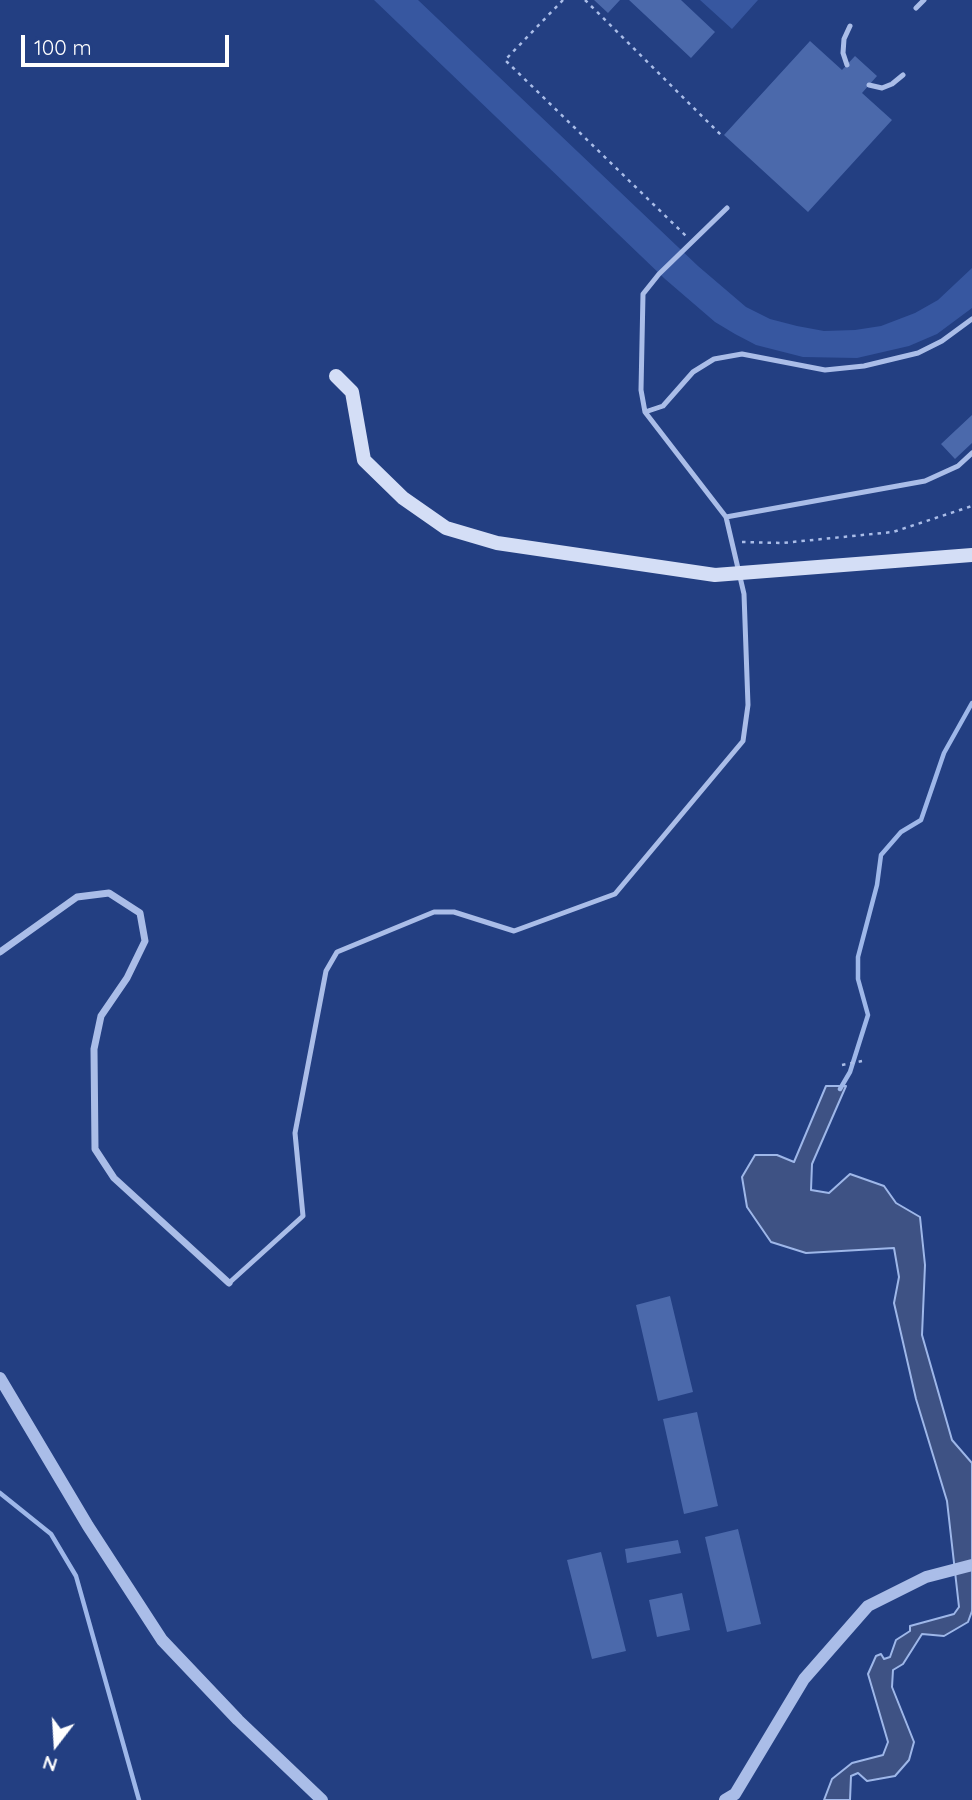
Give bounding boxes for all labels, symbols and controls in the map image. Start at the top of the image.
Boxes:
scale bar [24,21,233,65]
text: 100 m [34,34,92,60]
north arrow [21,1709,91,1779]
text: N [40,1751,60,1778]

